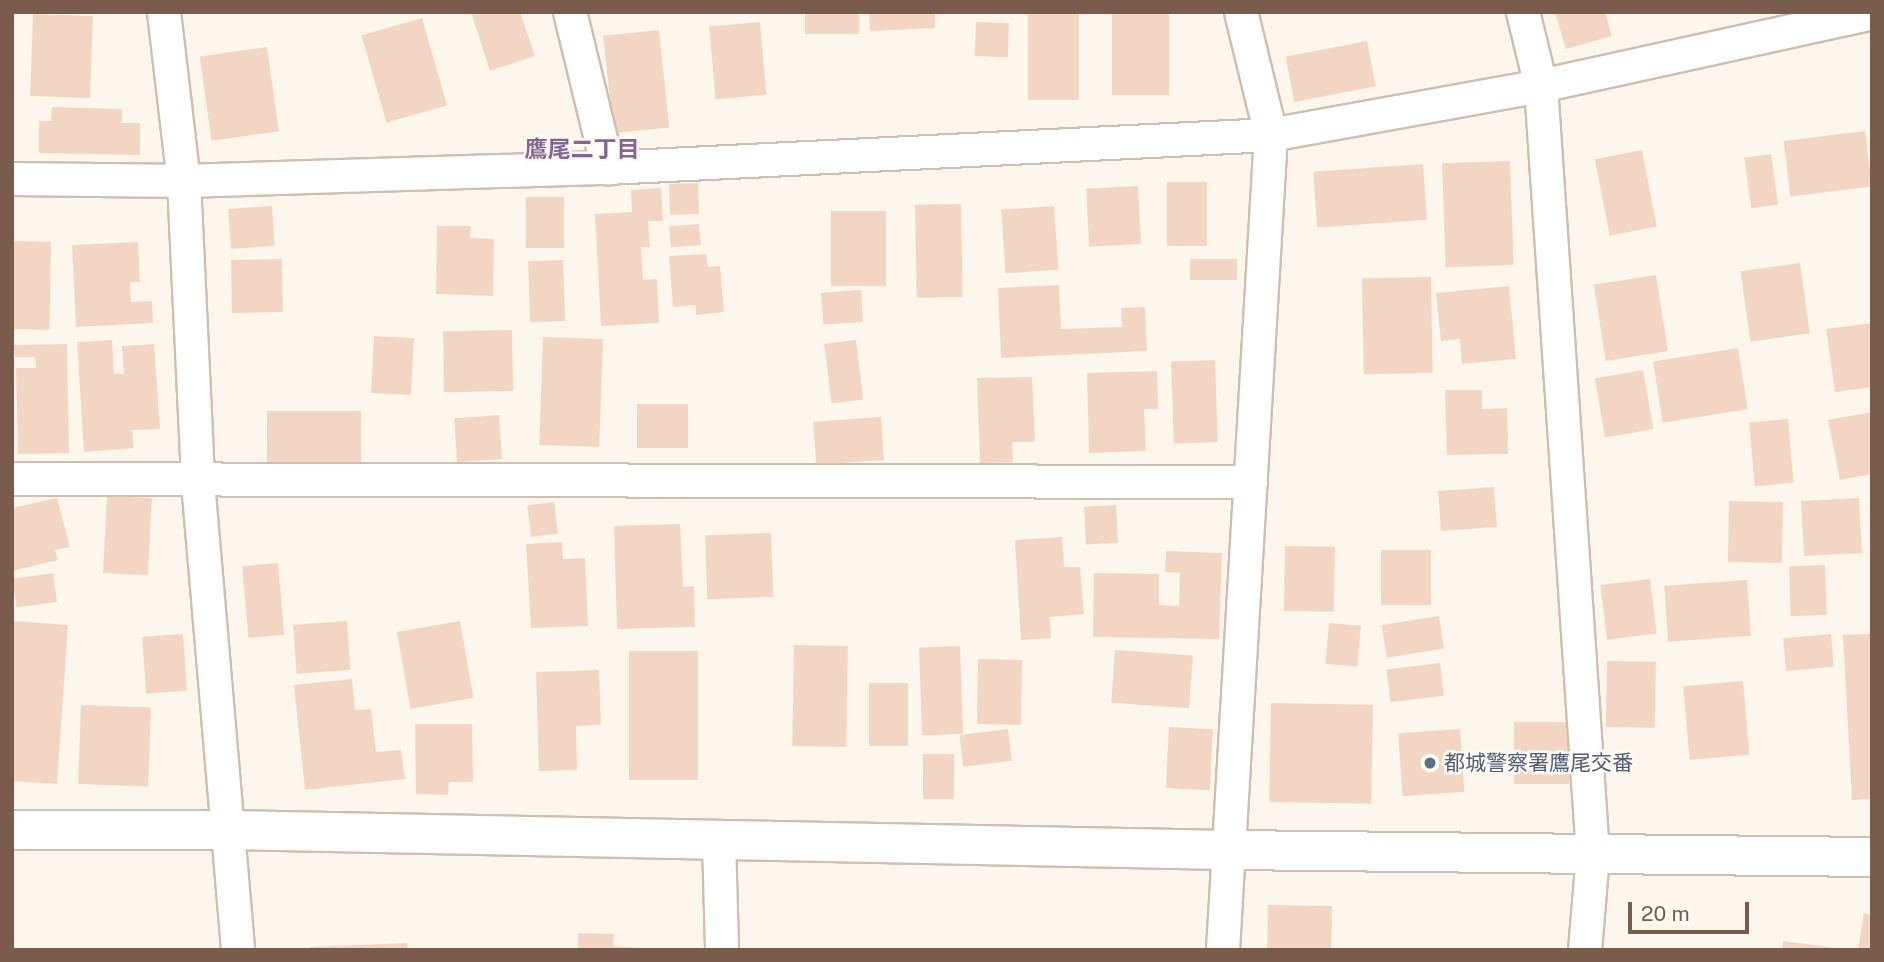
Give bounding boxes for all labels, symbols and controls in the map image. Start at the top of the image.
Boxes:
district label: 鷹尾二丁目 [525,135,639,163]
place label: 都城警察署鷹尾交番 [1444,750,1633,776]
marker: 都城警察署鷹尾交番 [1422,755,1438,771]
scale bar [1632,888,1753,932]
text: 20 m [1641,901,1690,926]

